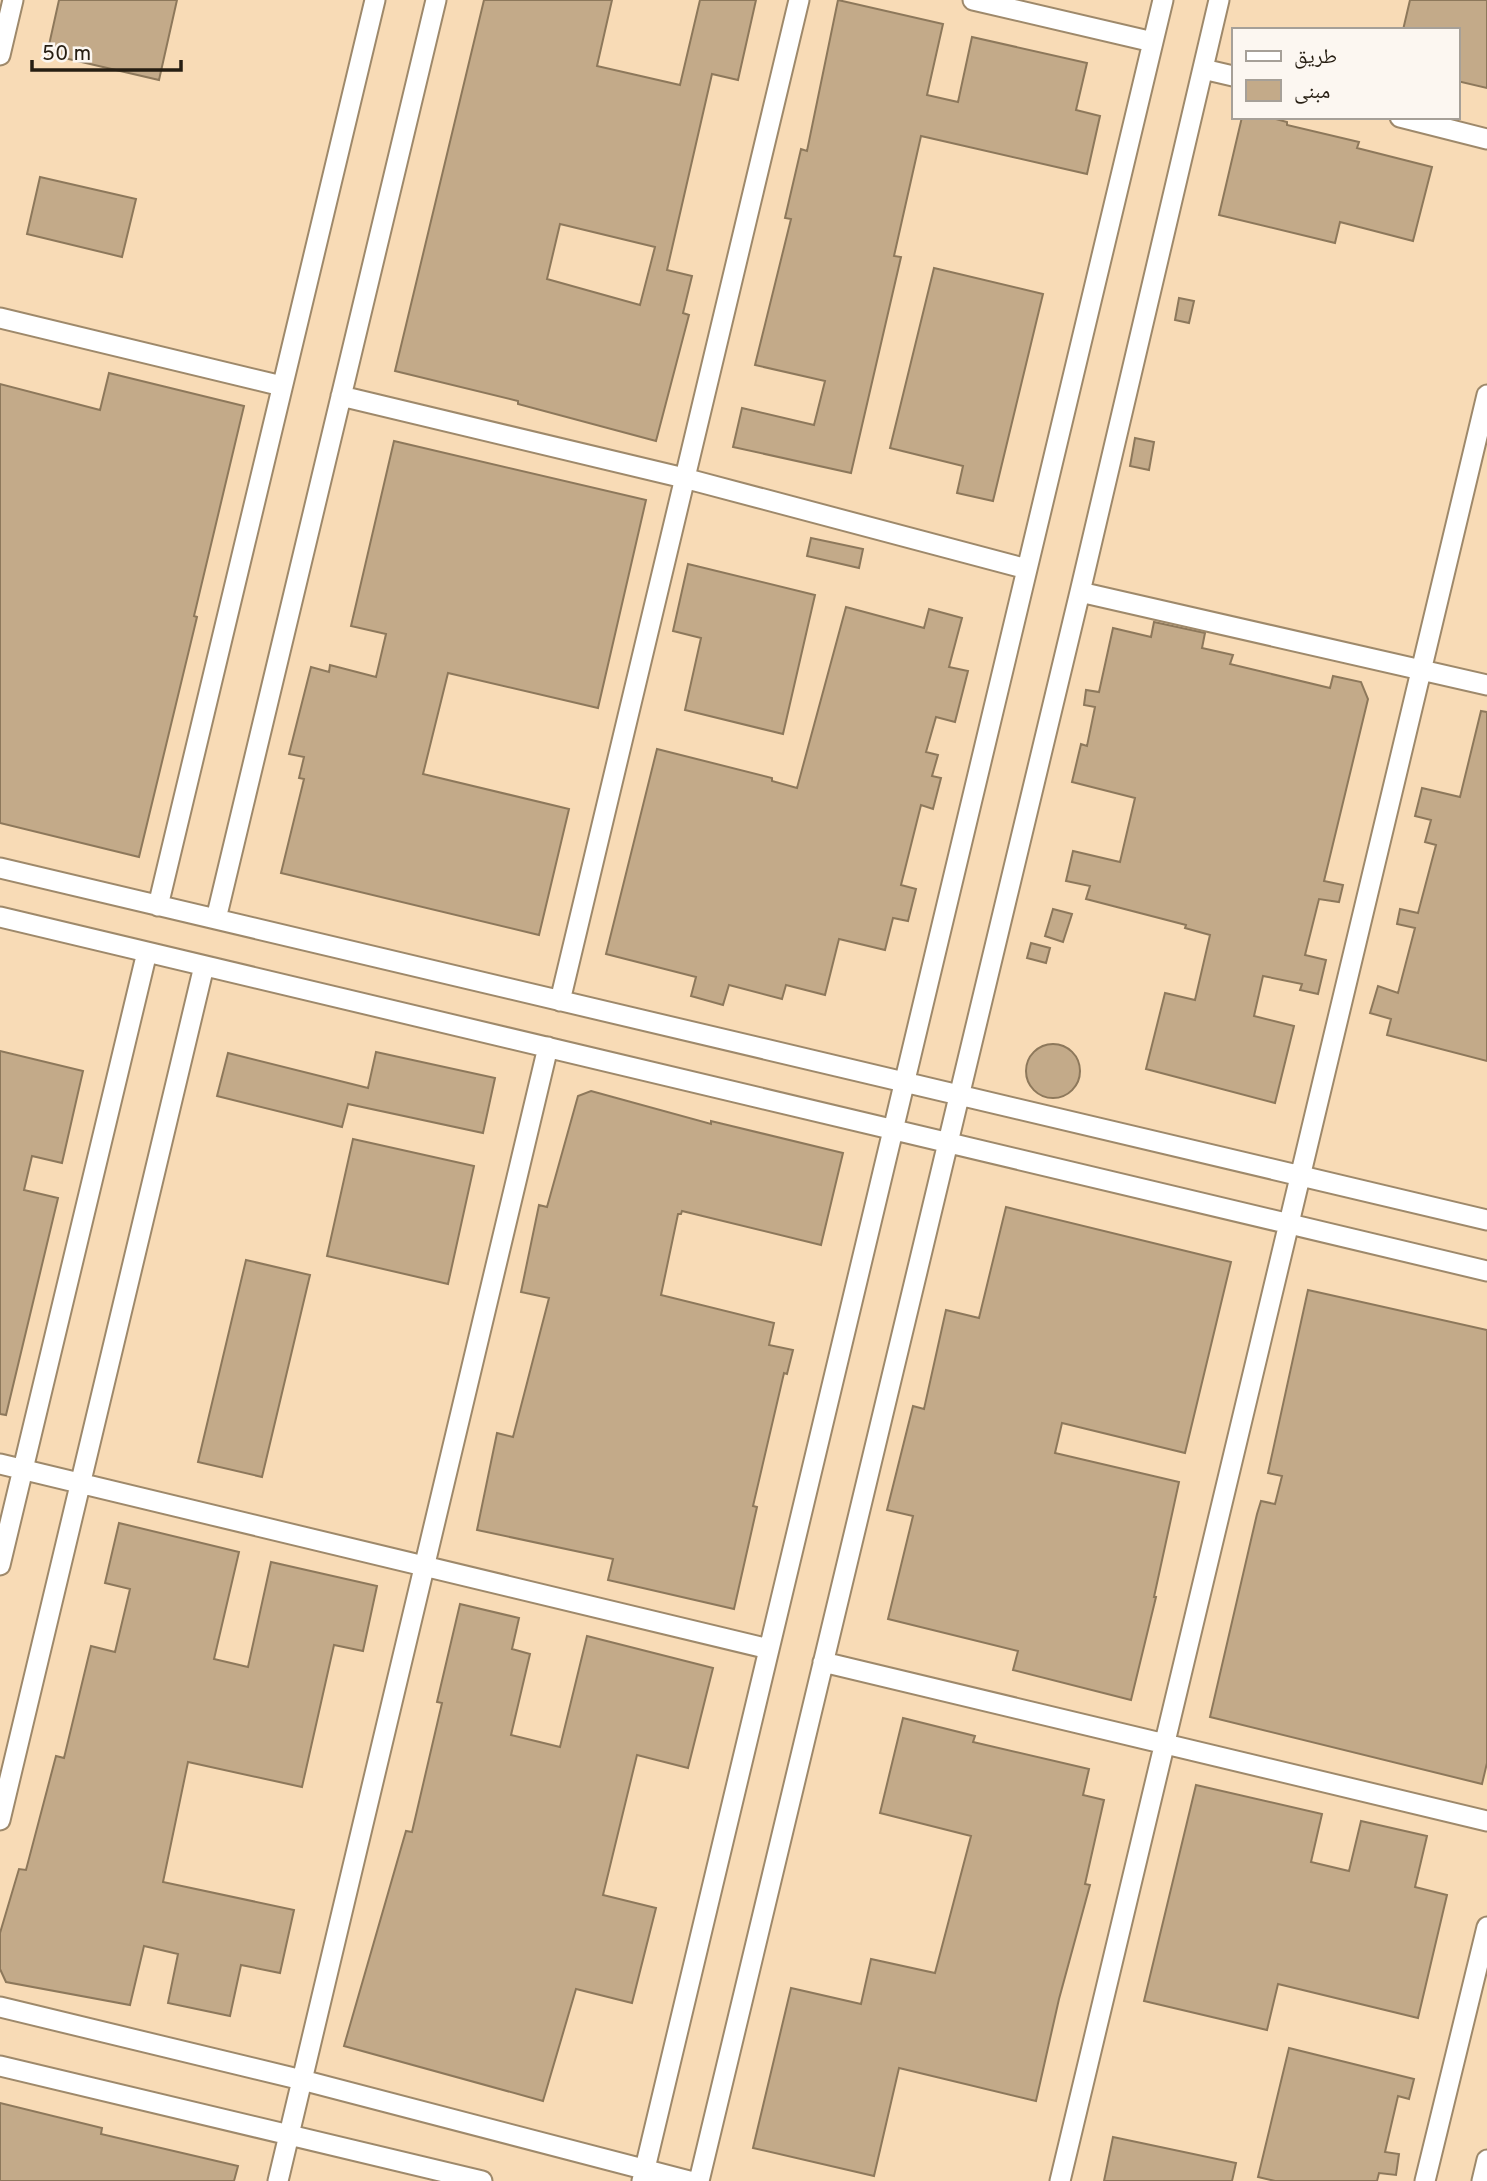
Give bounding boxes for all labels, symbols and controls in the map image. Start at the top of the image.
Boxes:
scale bar [32,28,180,72]
legend [1232,28,1459,119]
text: 50 m [42,41,91,68]
text: طريق [1294,44,1337,71]
text: مبنى [1294,79,1330,106]

